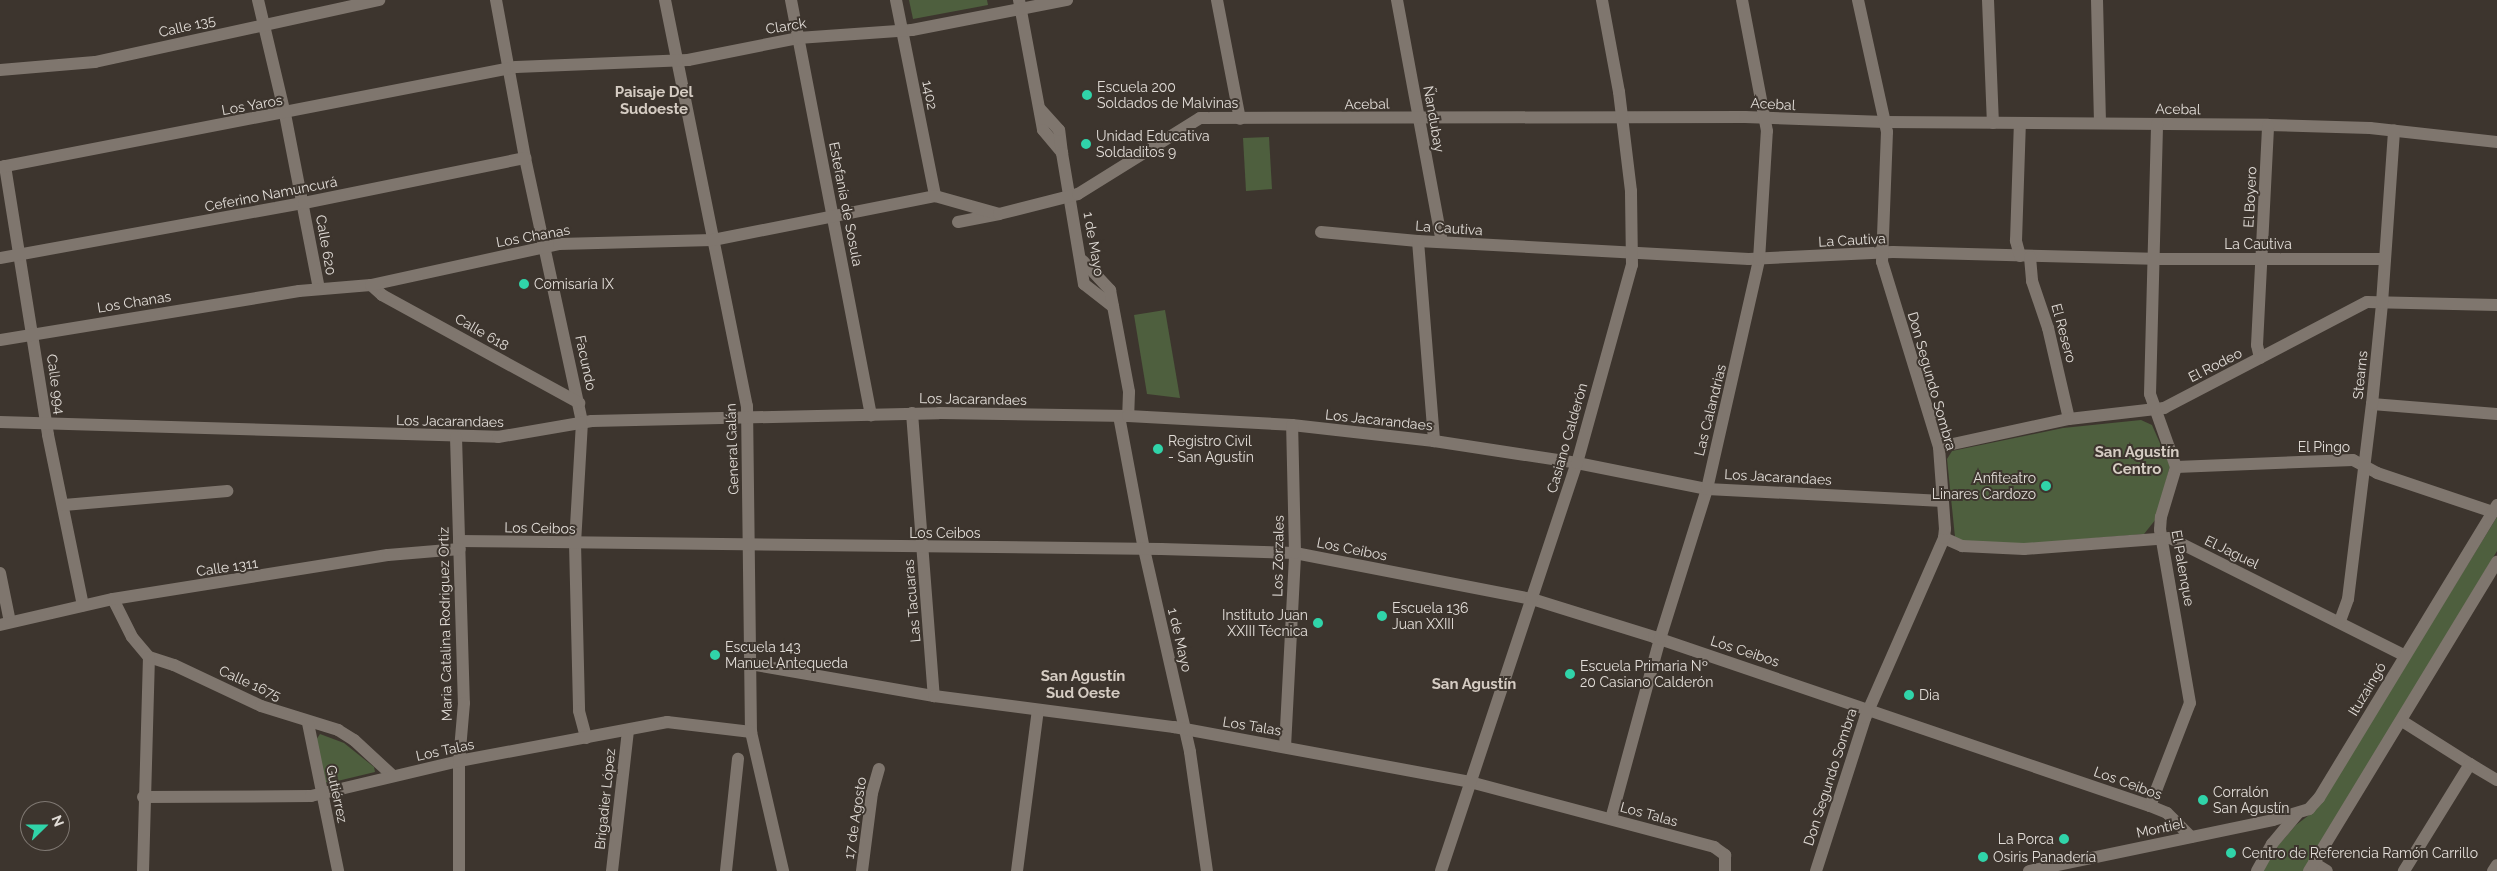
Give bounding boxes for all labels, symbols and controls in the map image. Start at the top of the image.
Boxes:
street label: Calle 135 [157,11,217,41]
street label: Clarck [765,15,807,37]
street label: 1402 [919,79,941,111]
place label: Escuela 200 Soldados de Malvinas [1097,79,1238,111]
district label: Paisaje Del Sudoeste [615,83,693,118]
street label: Ñandubay [1420,84,1448,154]
marker: Escuela 200 Soldados de Malvinas [1081,89,1093,101]
street label: Los Yaros [220,91,284,119]
street label: Acebal [1750,94,1796,114]
street label: Acebal [1344,95,1390,113]
street label: Acebal [2155,100,2201,118]
place label: Unidad Educativa Soldaditos 9 [1096,128,1210,160]
marker: Unidad Educativa Soldaditos 9 [1080,138,1092,150]
street label: Estefanía de Sosula [826,140,866,268]
street label: El Boyero [2240,166,2260,228]
street label: Ceferino Namuncurá [203,173,339,215]
street label: 1 de Mayo [1080,210,1108,278]
street label: Calle 620 [312,214,340,276]
street label: La Cautiva [1415,217,1483,239]
street label: Los Chanas [495,221,571,251]
street label: La Cautiva [1818,230,1886,250]
street label: La Cautiva [2224,236,2292,252]
place label: Comisaría IX [534,276,614,292]
marker: Comisaría IX [518,278,530,290]
street label: Los Chanas [96,288,172,316]
street label: El Resero [2048,301,2080,365]
street label: Calle 618 [452,310,512,354]
street label: Don Segundo Sombra [1904,310,1960,452]
street label: Facundo [572,334,600,392]
street label: El Rodeo [2185,344,2245,386]
street label: Stearns [2349,350,2371,400]
street label: Calle 994 [43,353,69,415]
street label: Las Calandrias [1690,362,1730,458]
street label: Casiano Calderón [1543,381,1591,495]
street label: Los Jacarandaes [919,390,1027,408]
street label: General Galán [722,403,742,495]
street label: Los Jacarandaes [1324,406,1434,434]
street label: Los Jacarandaes [396,412,504,430]
place label: Registro Civil - San Agustín [1168,433,1254,466]
street label: El Pingo [2298,439,2350,455]
marker: Registro Civil - San Agustín [1152,443,1164,455]
district label: San Agustín Centro [2094,443,2180,478]
street label: Los Jacarandaes [1724,466,1832,488]
place label: Anfiteatro Linares Cardozo [1932,470,2036,502]
marker: Anfiteatro Linares Cardozo [2040,480,2052,492]
street label: Los Zorzales [1269,515,1287,597]
street label: Los Ceibos [504,519,576,537]
street label: Los Ceibos [909,525,981,541]
street label: Maria Catalina Rodriguez Ortiz [435,527,455,721]
street label: El Palenque [2168,528,2198,608]
street label: El Jaguel [2202,531,2262,573]
street label: Los Ceibos [1315,534,1389,564]
street label: Calle 1311 [195,554,259,580]
street label: Las Tacuaras [900,559,924,643]
place label: Escuela 136 Juan XXIII [1392,600,1468,632]
street label: 1 de Mayo [1164,606,1196,674]
place label: Instituto Juan XXIII Técnica [1222,607,1308,640]
marker: Escuela 136 Juan XXIII [1376,610,1388,622]
marker: Instituto Juan XXIII Técnica [1312,617,1324,629]
street label: Los Ceibos [1709,632,1781,670]
place label: Escuela 143 Manuel Antequeda [725,639,849,672]
marker: Escuela 143 Manuel Antequeda [709,649,721,661]
place label: Escuela Primaria Nº 20 Casiano Calderón [1580,658,1713,690]
street label: Ituzaingó [2345,659,2389,719]
street label: Calle 1675 [216,662,284,704]
district label: San Agustín Sud Oeste [1040,667,1126,702]
marker: Escuela Primaria Nº 20 Casiano Calderón [1564,668,1576,680]
district label: San Agustín [1431,676,1517,694]
place label: Dia [1919,687,1940,703]
marker: Dia [1903,689,1915,701]
street label: Don Segundo Sombra [1800,706,1860,848]
street label: Los Talas [1221,713,1283,739]
street label: Los Talas [414,736,476,764]
street label: Brigadier López [591,747,619,851]
street label: Gutiérrez [323,763,351,825]
street label: Los Ceibos [2092,763,2164,803]
street label: 17 de Agosto [840,776,870,860]
place label: Corralón San Agustín [2213,784,2290,816]
marker: Corralón San Agustín [2197,794,2209,806]
street label: Los Talas [1618,798,1680,830]
north arrow [20,801,70,851]
text: N [49,813,67,829]
street label: Montiel [2135,815,2185,841]
place label: La Porca [1998,831,2054,847]
marker: La Porca [2058,833,2070,845]
place label: Centro de Referencia Ramón Carrillo [2242,845,2478,861]
marker: Centro de Referencia Ramón Carrillo [2224,846,2238,860]
place label: Osiris Panadería [1993,849,2096,865]
marker: Osiris Panadería [1977,851,1989,863]

